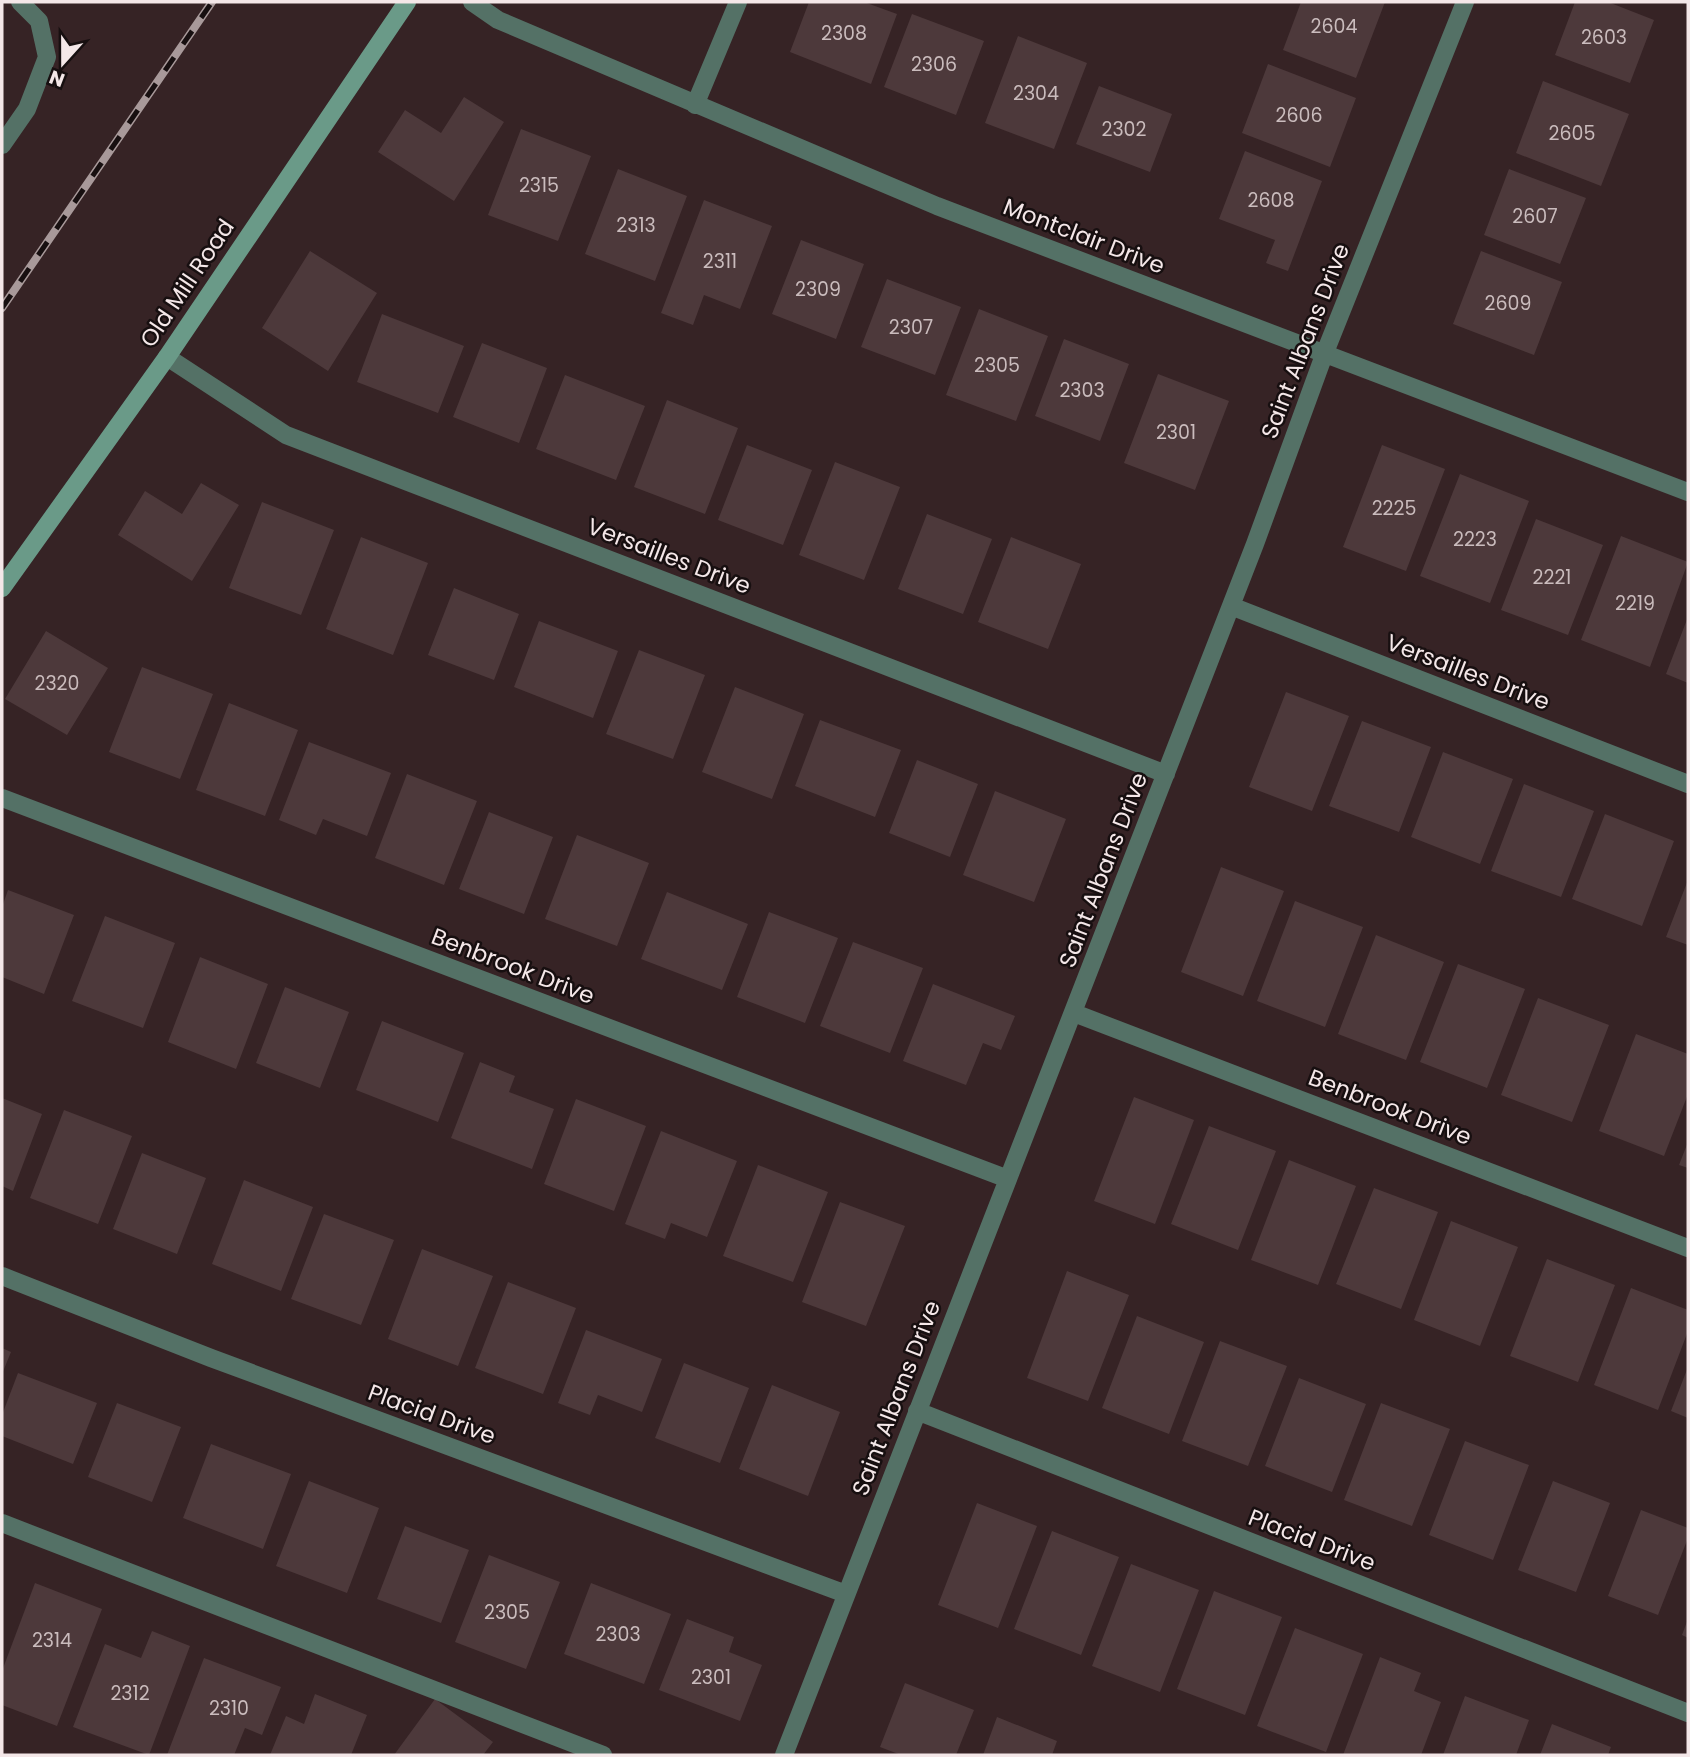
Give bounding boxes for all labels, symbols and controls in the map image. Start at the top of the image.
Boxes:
house number: 2604 [1311,13,1357,40]
house number: 2308 [821,20,867,47]
house number: 2603 [1581,24,1627,51]
north arrow [28,28,98,98]
house number: 2306 [911,51,957,78]
text: N [46,63,69,94]
house number: 2304 [1013,80,1059,107]
house number: 2606 [1276,102,1323,129]
house number: 2302 [1102,116,1147,143]
house number: 2605 [1549,120,1595,147]
house number: 2315 [519,172,559,199]
house number: 2608 [1248,187,1294,214]
street label: Montclair Drive [999,190,1169,282]
house number: 2607 [1512,203,1558,230]
house number: 2313 [616,212,656,239]
street label: Old Mill Road [132,213,242,353]
street label: Saint Albans Drive [1253,239,1357,443]
house number: 2311 [703,248,737,275]
house number: 2309 [795,276,841,303]
house number: 2609 [1485,290,1531,317]
house number: 2307 [889,314,933,341]
house number: 2305 [974,352,1020,379]
house number: 2303 [1059,377,1105,404]
house number: 2301 [1156,419,1196,446]
house number: 2225 [1372,495,1416,522]
street label: Versailles Drive [583,510,755,602]
house number: 2223 [1453,526,1497,553]
house number: 2221 [1533,564,1571,591]
house number: 2219 [1615,590,1655,617]
street label: Versailles Drive [1382,626,1554,718]
house number: 2320 [35,670,79,697]
street label: Saint Albans Drive [1051,768,1155,972]
street label: Benbrook Drive [427,920,599,1012]
street label: Benbrook Drive [1304,1061,1476,1153]
street label: Saint Albans Drive [844,1296,948,1500]
street label: Placid Drive [364,1376,500,1452]
street label: Placid Drive [1244,1501,1380,1579]
house number: 2305 [484,1599,530,1626]
house number: 2303 [595,1621,641,1648]
house number: 2314 [32,1627,72,1654]
house number: 2301 [691,1664,731,1691]
house number: 2312 [110,1680,150,1707]
house number: 2310 [209,1695,249,1722]

